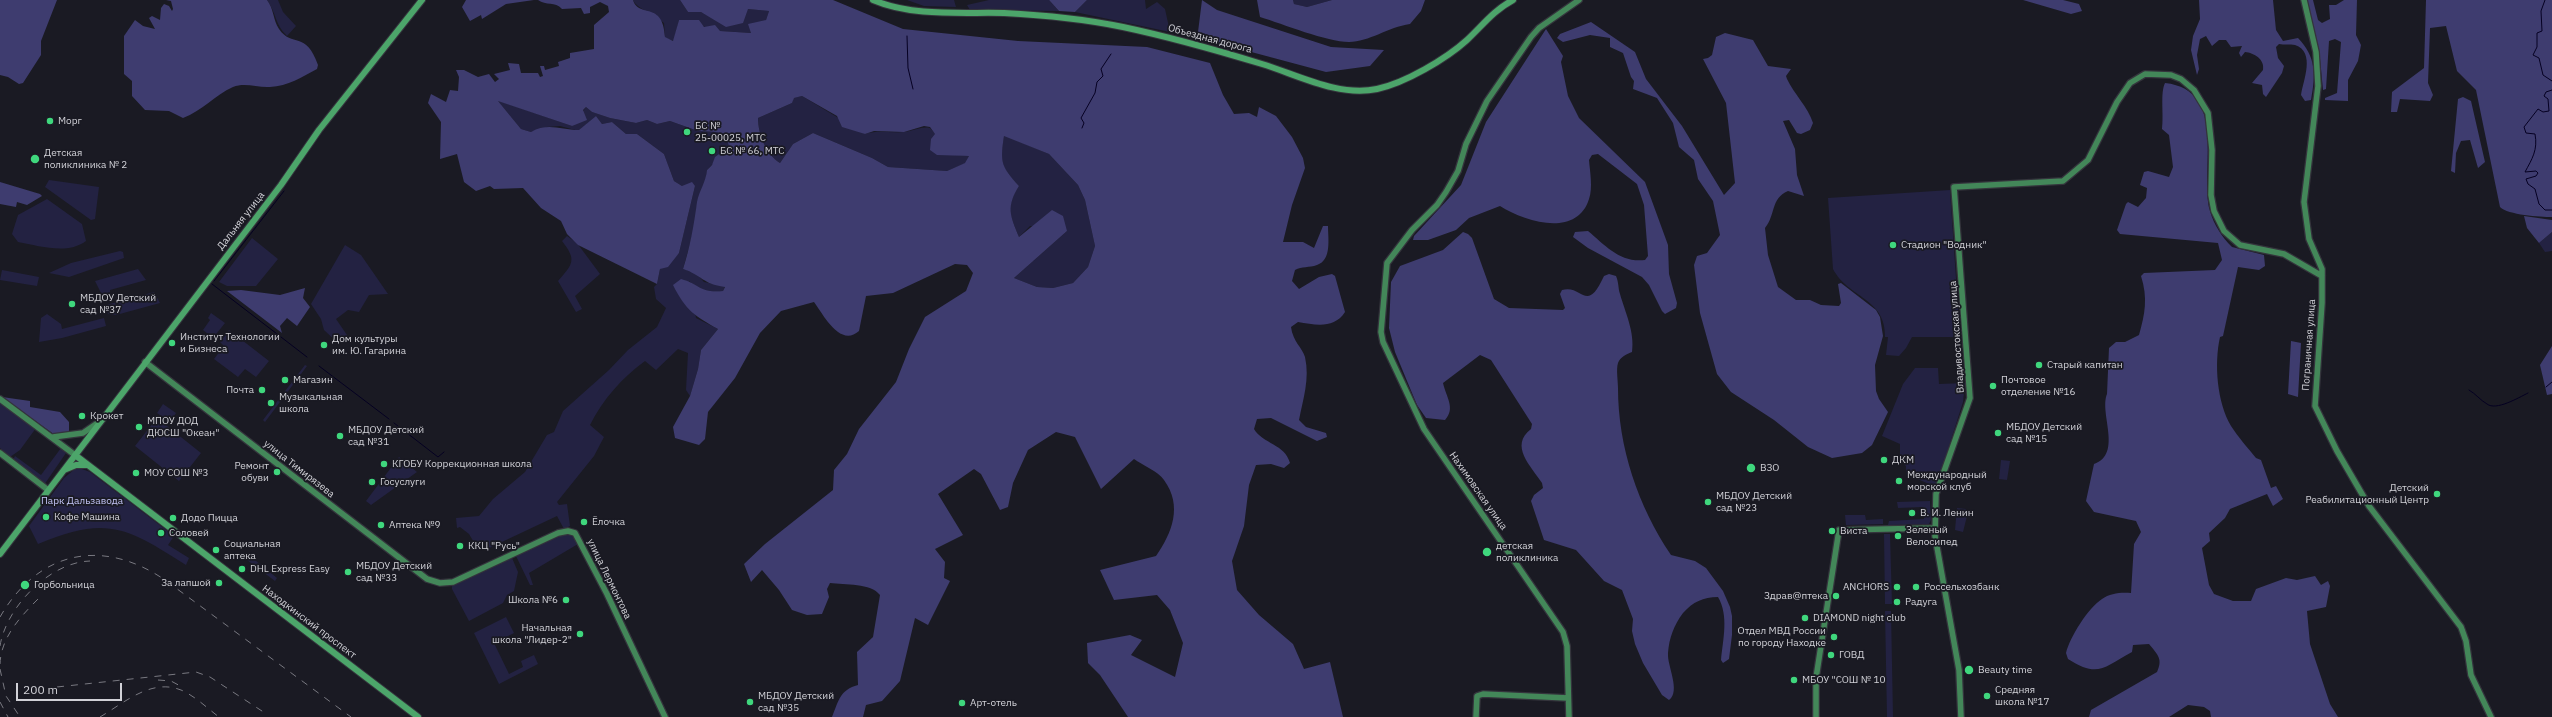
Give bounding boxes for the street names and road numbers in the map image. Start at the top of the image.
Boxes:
street label: Объездная дорога [1167,22,1253,56]
street label: Дальняя улица [215,190,267,252]
street label: Владивостокская улица [1947,280,1967,394]
street label: Пограничная улица [2300,299,2318,391]
street label: улица Тимирязева [261,438,337,500]
street label: Нахимовская улица [1446,450,1510,532]
street label: улица Лермонтова [584,537,634,621]
street label: Находкинский проспект [260,583,358,661]

